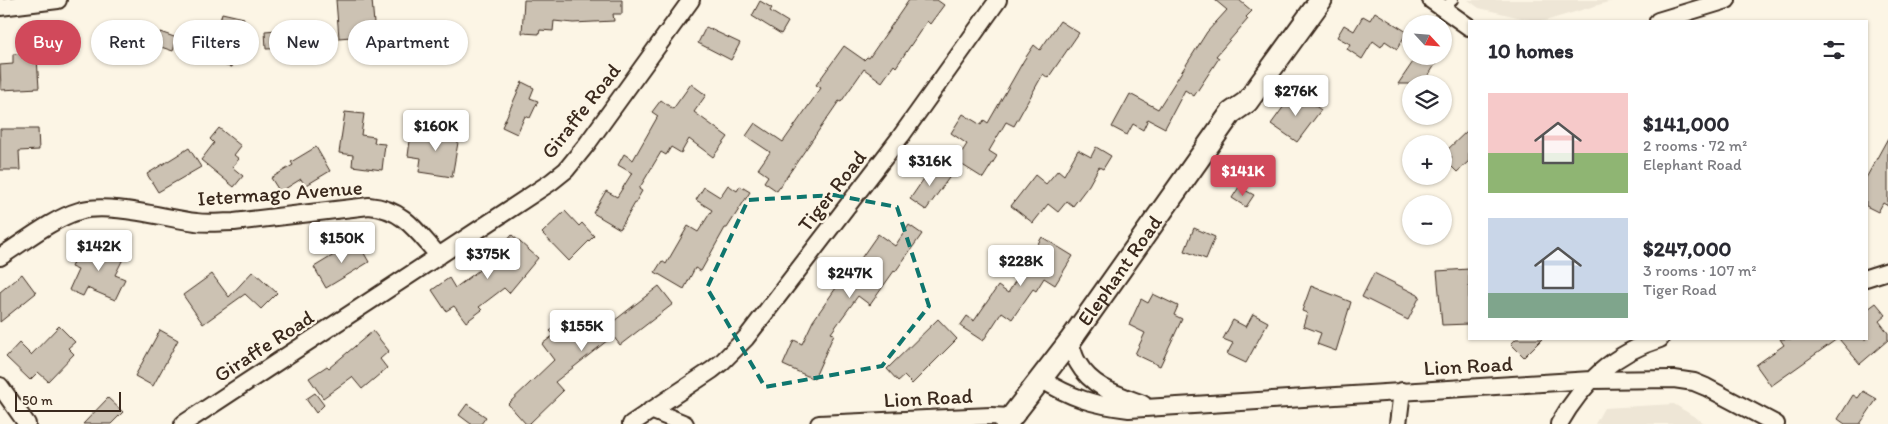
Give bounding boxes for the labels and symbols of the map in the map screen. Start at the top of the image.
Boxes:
north arrow [1402,15,1452,65]
street label: Giraffe Road [536,58,626,163]
pin: $276K [1261,74,1331,117]
pin: $160K [401,110,471,152]
street label: Tiger Road [792,144,872,236]
pin: $316K [895,144,965,187]
pin: $141K [1208,154,1278,197]
street label: Ietermago Avenue [197,174,363,211]
street label: Elephant Road [1072,210,1167,330]
pin: $150K [307,222,377,264]
pin: $142K [64,230,134,272]
pin: $375K [453,238,523,280]
pin: $228K [986,244,1056,287]
pin: $247K [815,256,885,299]
street label: Giraffe Road [209,304,319,387]
pin: $155K [547,310,617,352]
street label: Lion Road [1423,351,1513,380]
street label: Lion Road [883,383,973,412]
scale bar [15,389,121,412]

